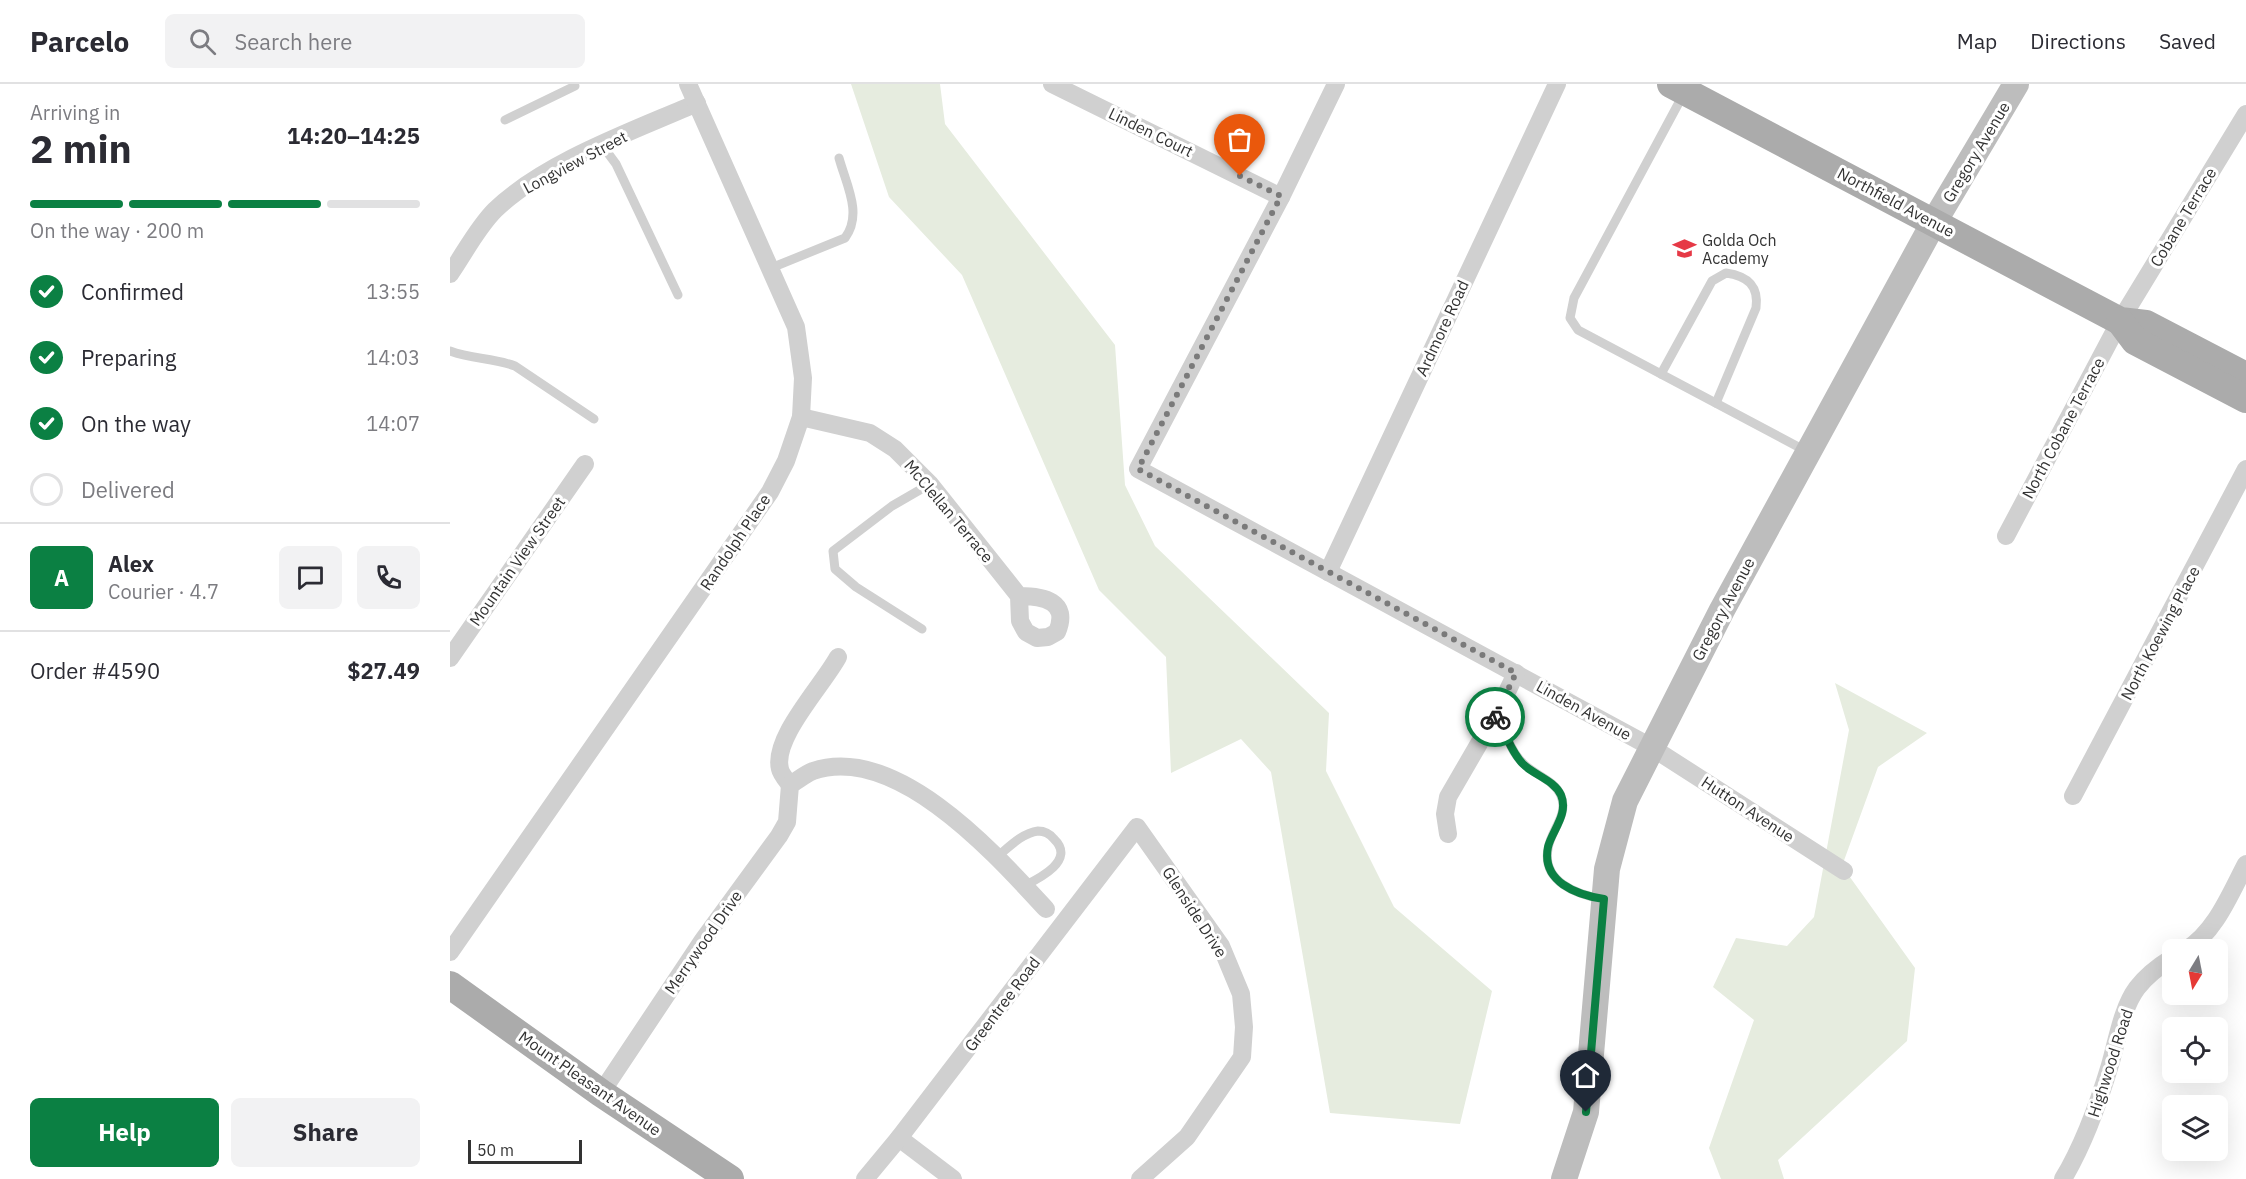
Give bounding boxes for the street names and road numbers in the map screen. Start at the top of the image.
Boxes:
street label: Gregory Avenue [1938,98,2014,206]
street label: Linden Court [1105,103,1197,161]
street label: Longview Street [520,126,630,198]
street label: Northfield Avenue [1834,163,1958,241]
street label: Cobane Terrace [2146,164,2221,270]
street label: Ardmore Road [1411,277,1473,379]
street label: North Cobane Terrace [2017,354,2109,502]
street label: McClellan Terrace [900,456,998,567]
street label: Randolph Place [695,490,775,594]
street label: Mountain View Street [465,492,569,630]
street label: Gregory Avenue [1687,554,1759,664]
street label: North Koewing Place [2116,562,2204,703]
street label: Linden Avenue [1533,676,1635,744]
street label: Hutton Avenue [1698,772,1798,847]
street label: Glenside Drive [1158,863,1232,961]
street label: Merrywood Drive [660,886,746,998]
street label: Greentree Road [960,953,1044,1055]
street label: Highwood Road [2083,1006,2137,1120]
street label: Mount Pleasant Avenue [515,1026,665,1140]

